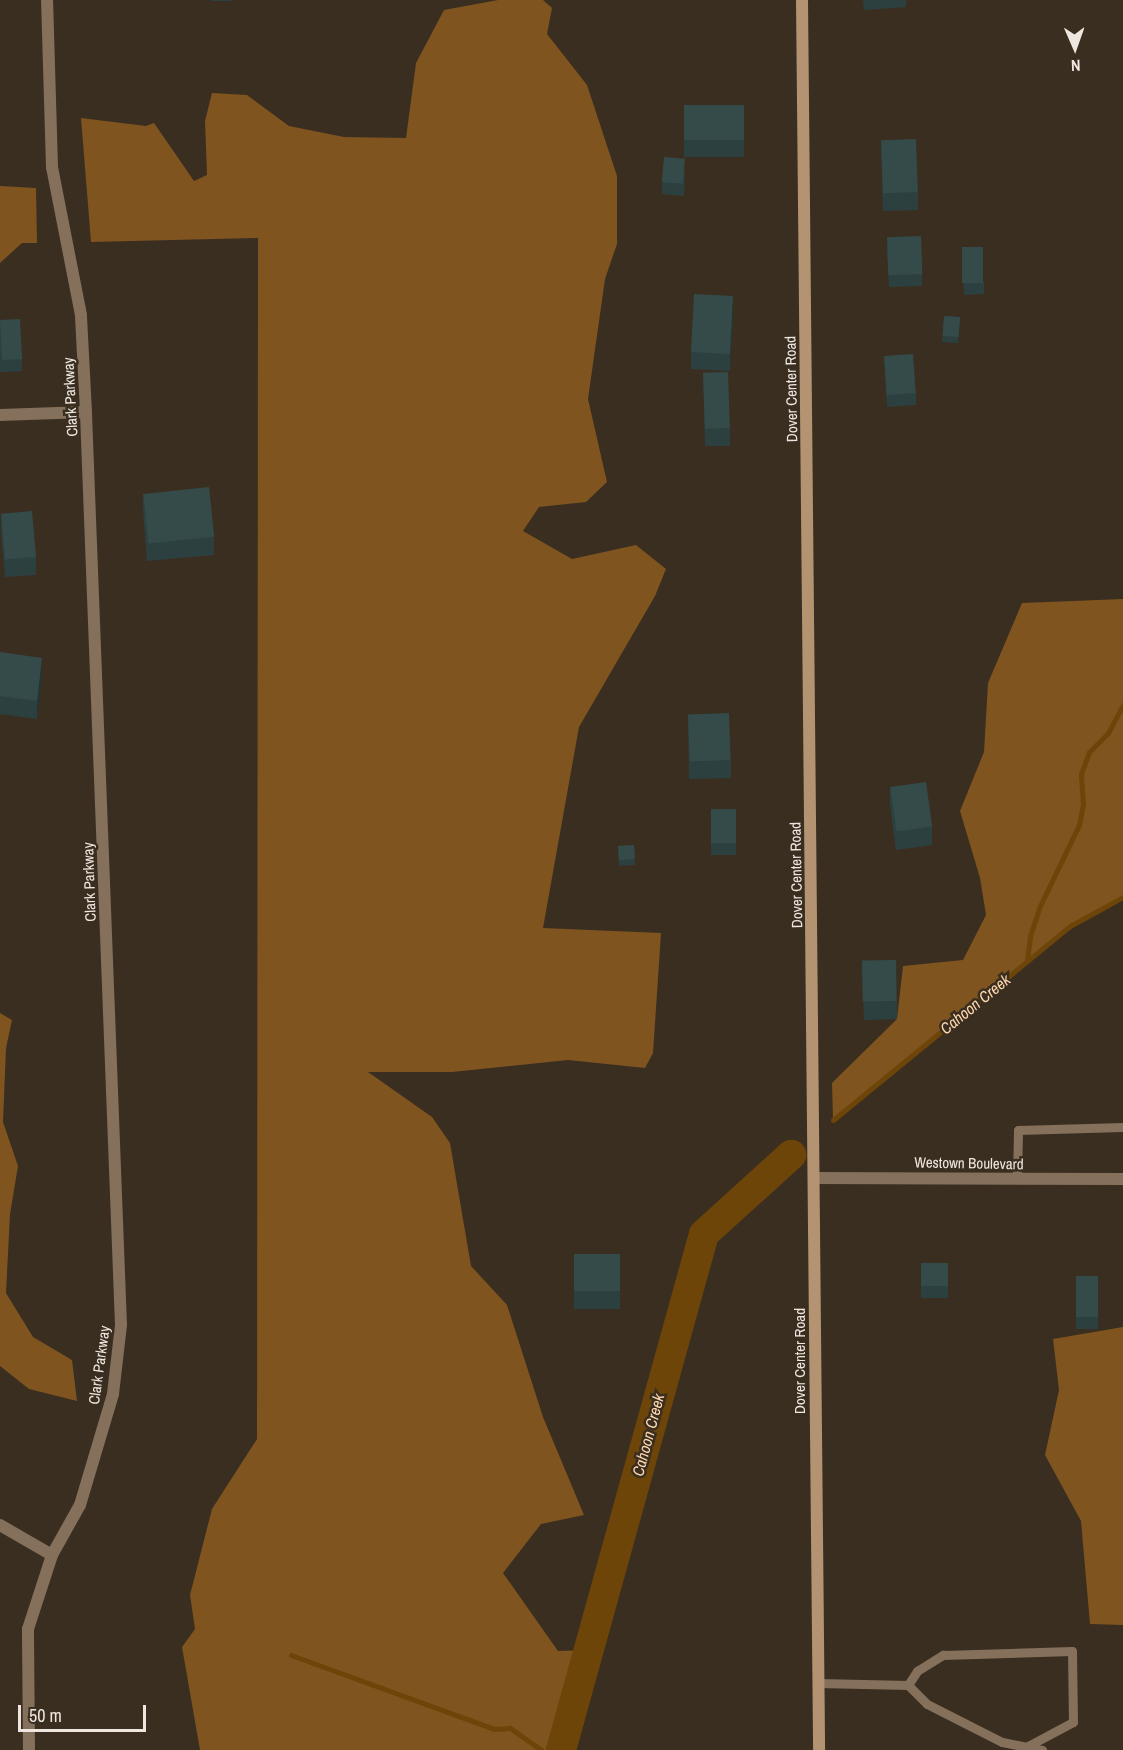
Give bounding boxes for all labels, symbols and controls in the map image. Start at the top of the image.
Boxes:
north arrow [1045,18,1105,78]
text: N [1071,55,1081,77]
street label: Dover Center Road [781,336,801,442]
street label: Clark Parkway [59,357,81,437]
street label: Dover Center Road [786,822,806,928]
street label: Clark Parkway [79,842,99,922]
water label: Cahoon Creek [936,970,1014,1038]
street label: Westown Boulevard [914,1153,1024,1173]
street label: Dover Center Road [791,1308,809,1414]
street label: Clark Parkway [85,1324,113,1406]
water label: Cahoon Creek [628,1392,668,1478]
scale bar [21,1693,148,1731]
text: 50 m [29,1703,62,1728]

